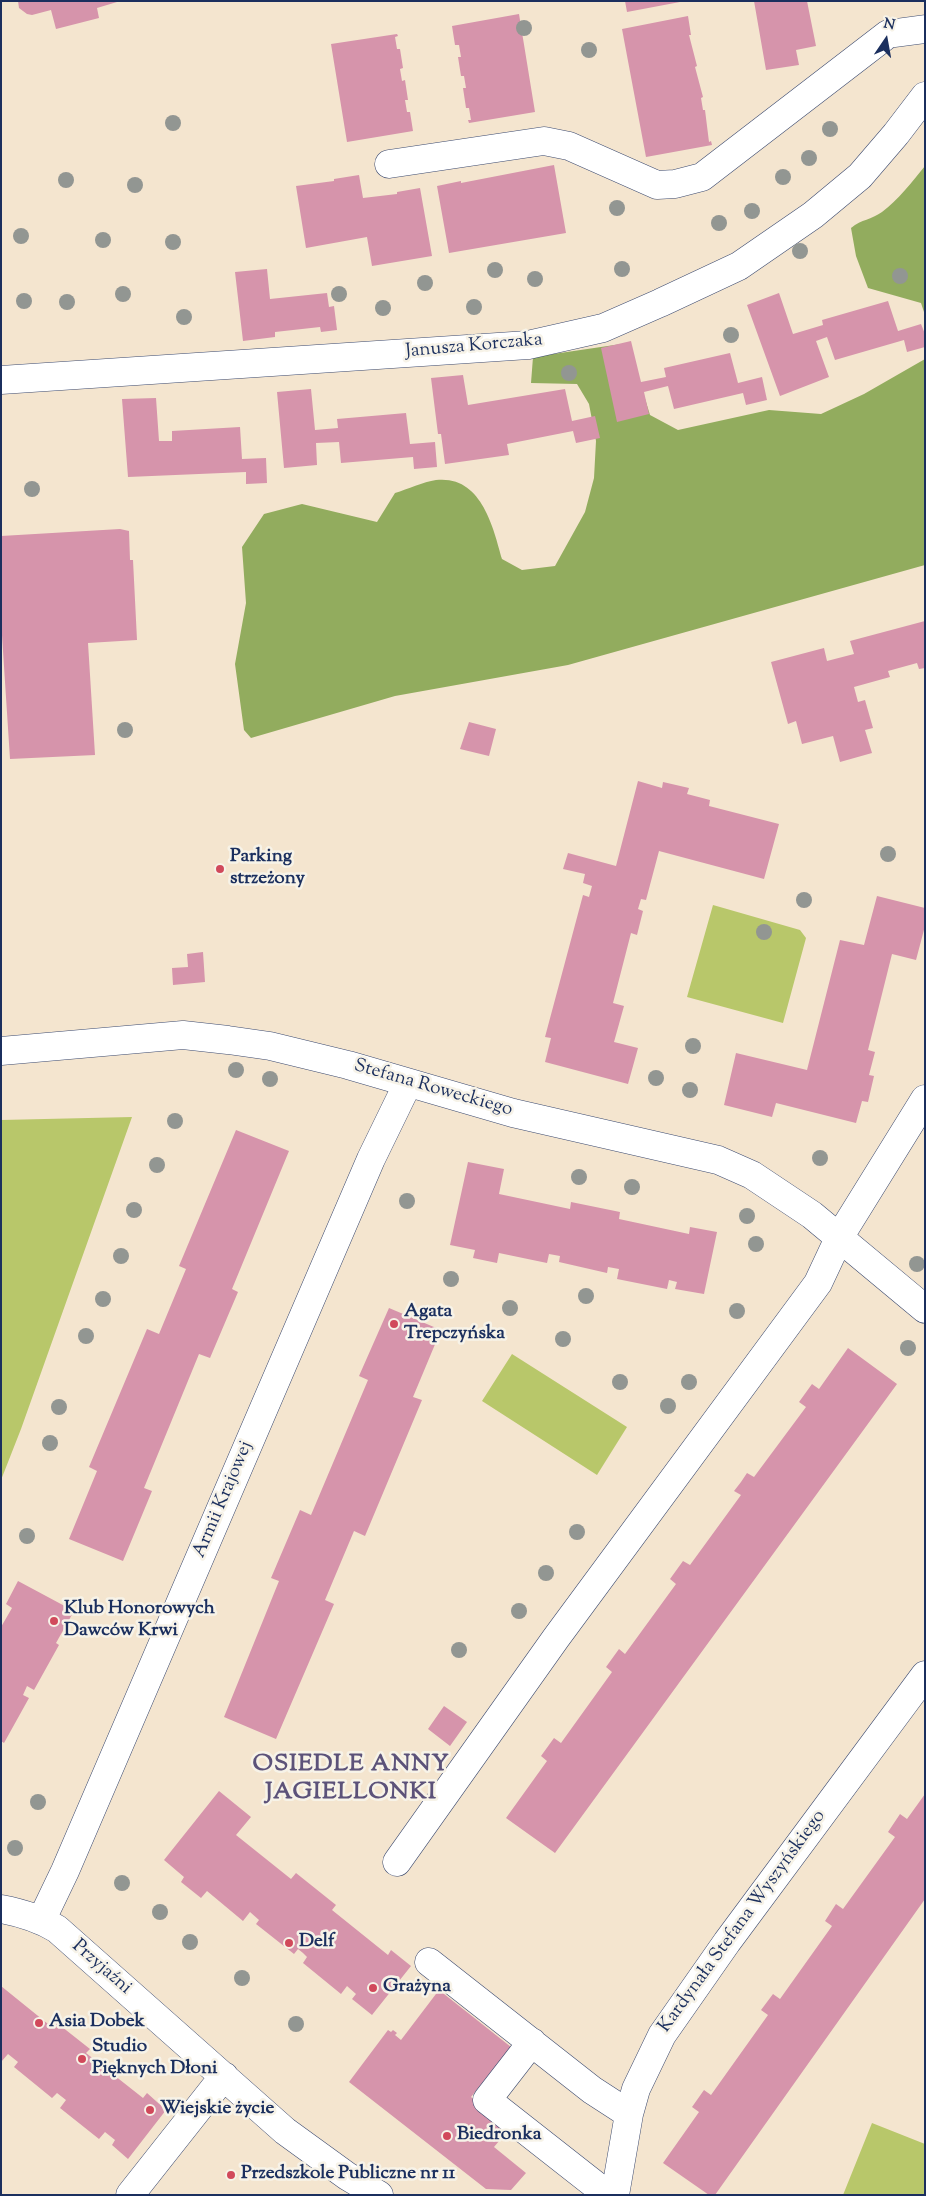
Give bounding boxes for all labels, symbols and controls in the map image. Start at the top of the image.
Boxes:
text: N [882,14,897,36]
north arrow [861,15,911,65]
street label: Janusza Korczaka [404,330,544,364]
place label: Parking strzeżony [230,847,305,891]
marker: Parking strzeżony [214,863,226,875]
street label: Stefana Roweckiego [351,1055,515,1123]
place label: Agata Trepczyńska [404,1302,505,1346]
marker: Agata Trepczyńska [388,1318,400,1330]
street label: Armii Krajowej [189,1438,259,1562]
place label: Klub Honorowych Dawców Krwi [64,1599,215,1643]
marker: Klub Honorowych Dawców Krwi [48,1615,60,1627]
district label: OSIEDLE ANNY JAGIELLONKI [251,1752,451,1808]
street label: Kardynała Stefana Wyszyńskiego [654,1806,832,2038]
place label: Delf [299,1932,335,1954]
street label: Przyjaźni [66,1936,136,2000]
marker: Delf [283,1937,295,1949]
place label: Grażyna [383,1977,451,1999]
marker: Grażyna [367,1982,379,1994]
place label: Asia Dobek [49,2012,145,2034]
marker: Asia Dobek [33,2017,45,2029]
place label: Studio Pięknych Dłoni [92,2037,218,2081]
marker: Studio Pięknych Dłoni [76,2053,88,2065]
place label: Wiejskie życie [160,2099,274,2121]
marker: Wiejskie życie [144,2104,156,2116]
place label: Biedronka [457,2125,542,2147]
marker: Biedronka [441,2130,453,2142]
place label: Przedszkole Publiczne nr 11 [241,2164,455,2186]
marker: Przedszkole Publiczne nr 11 [225,2169,237,2181]

